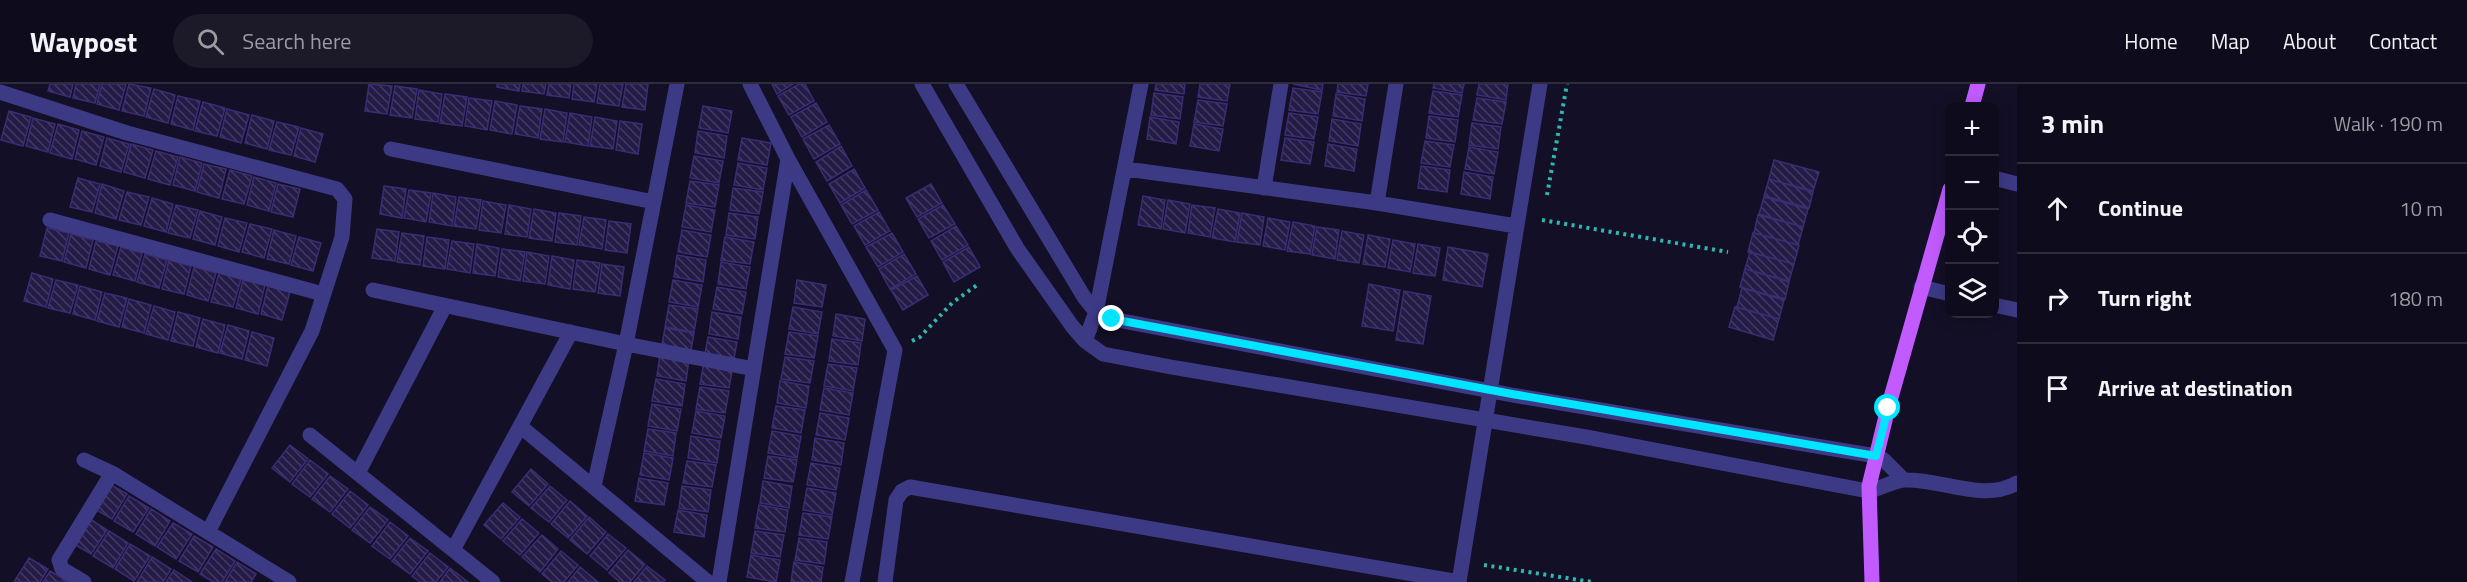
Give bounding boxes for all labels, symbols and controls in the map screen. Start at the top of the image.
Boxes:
search box [173,14,593,68]
text: Waypost [30,20,137,63]
text: Search here [242,24,351,58]
icon: search [194,25,227,58]
text: Home [2124,25,2178,57]
text: Map [2211,25,2250,57]
text: About [2283,25,2336,57]
text: Contact [2369,25,2437,57]
map controls [1945,102,1999,318]
button: + [1945,102,1999,156]
text: 3 min [2041,104,2104,143]
text: Walk · 190 m [2334,108,2443,139]
button: − [1945,156,1999,210]
text: Continue [2098,191,2183,225]
icon: ahead [2041,192,2074,225]
text: 10 m [2399,193,2443,224]
button: locate [1945,210,1999,264]
button: layers [1945,264,1999,318]
text: Turn right [2098,281,2192,315]
icon: right [2041,282,2074,315]
text: 180 m [2388,283,2443,314]
route end [1098,305,1124,331]
text: Arrive at destination [2098,371,2293,405]
icon: arrive [2041,372,2074,405]
route start [1874,394,1900,420]

